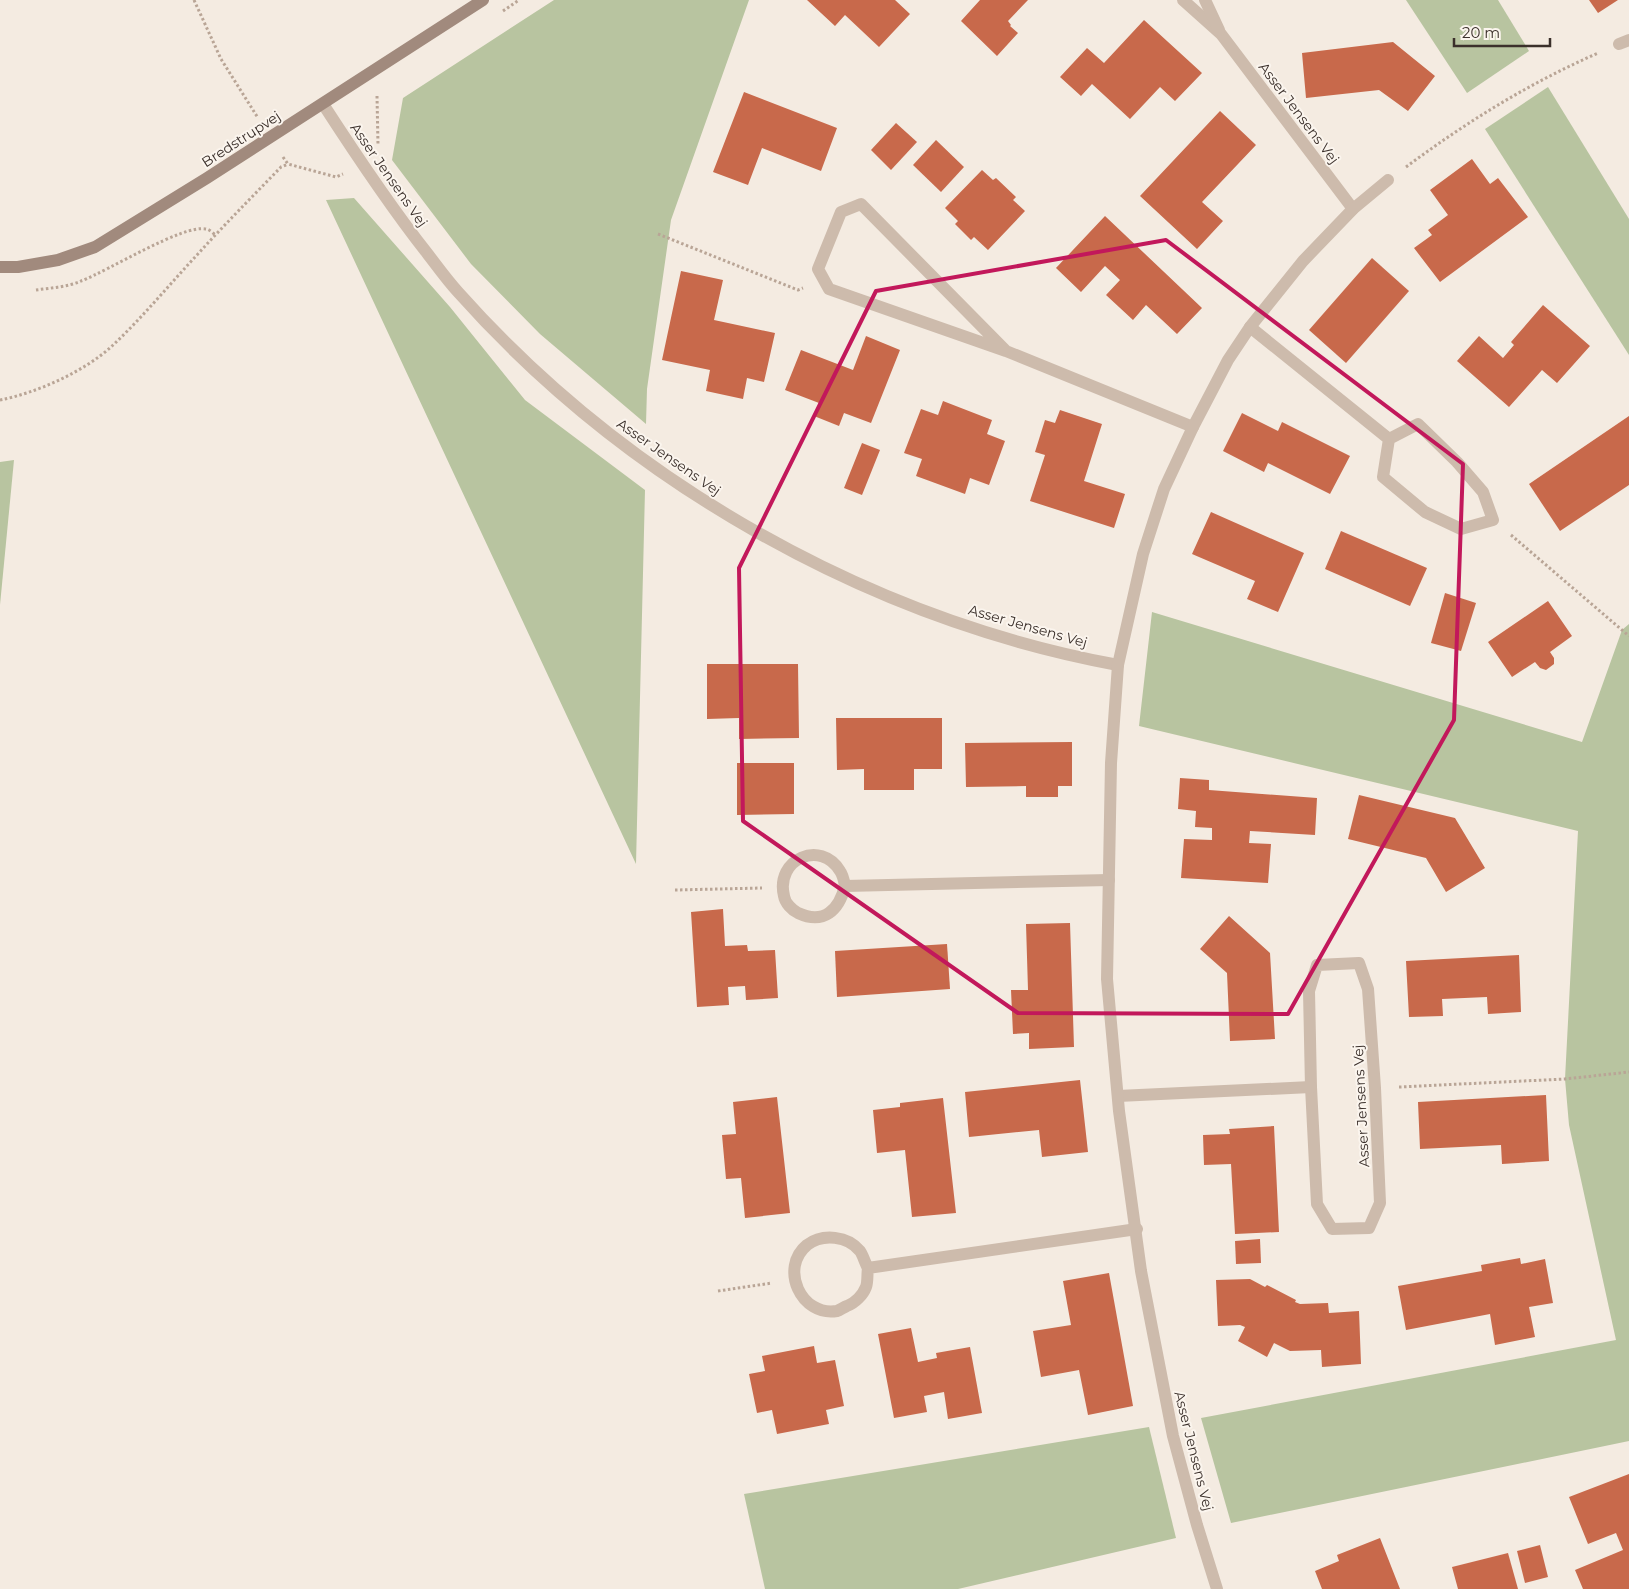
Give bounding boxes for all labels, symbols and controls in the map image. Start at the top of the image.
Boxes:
scale bar [1454,15,1550,47]
text: 20 m [1462,23,1500,42]
street label: Asser Jensens Vej [1255,59,1343,167]
street label: Bredstrupvej [198,107,284,171]
street label: Asser Jensens Vej [346,120,432,230]
street label: Asser Jensens Vej [614,414,724,500]
street label: Asser Jensens Vej [967,600,1089,652]
street label: Asser Jensens Vej [1349,1044,1373,1168]
street label: Asser Jensens Vej [1170,1389,1218,1513]

